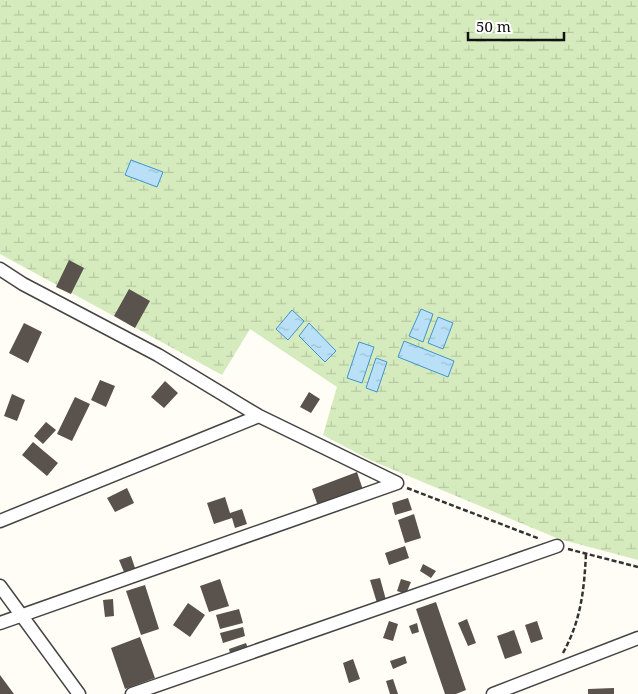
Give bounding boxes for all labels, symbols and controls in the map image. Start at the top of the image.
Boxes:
scale bar [468,10,564,42]
text: 50 m [476,16,511,36]

